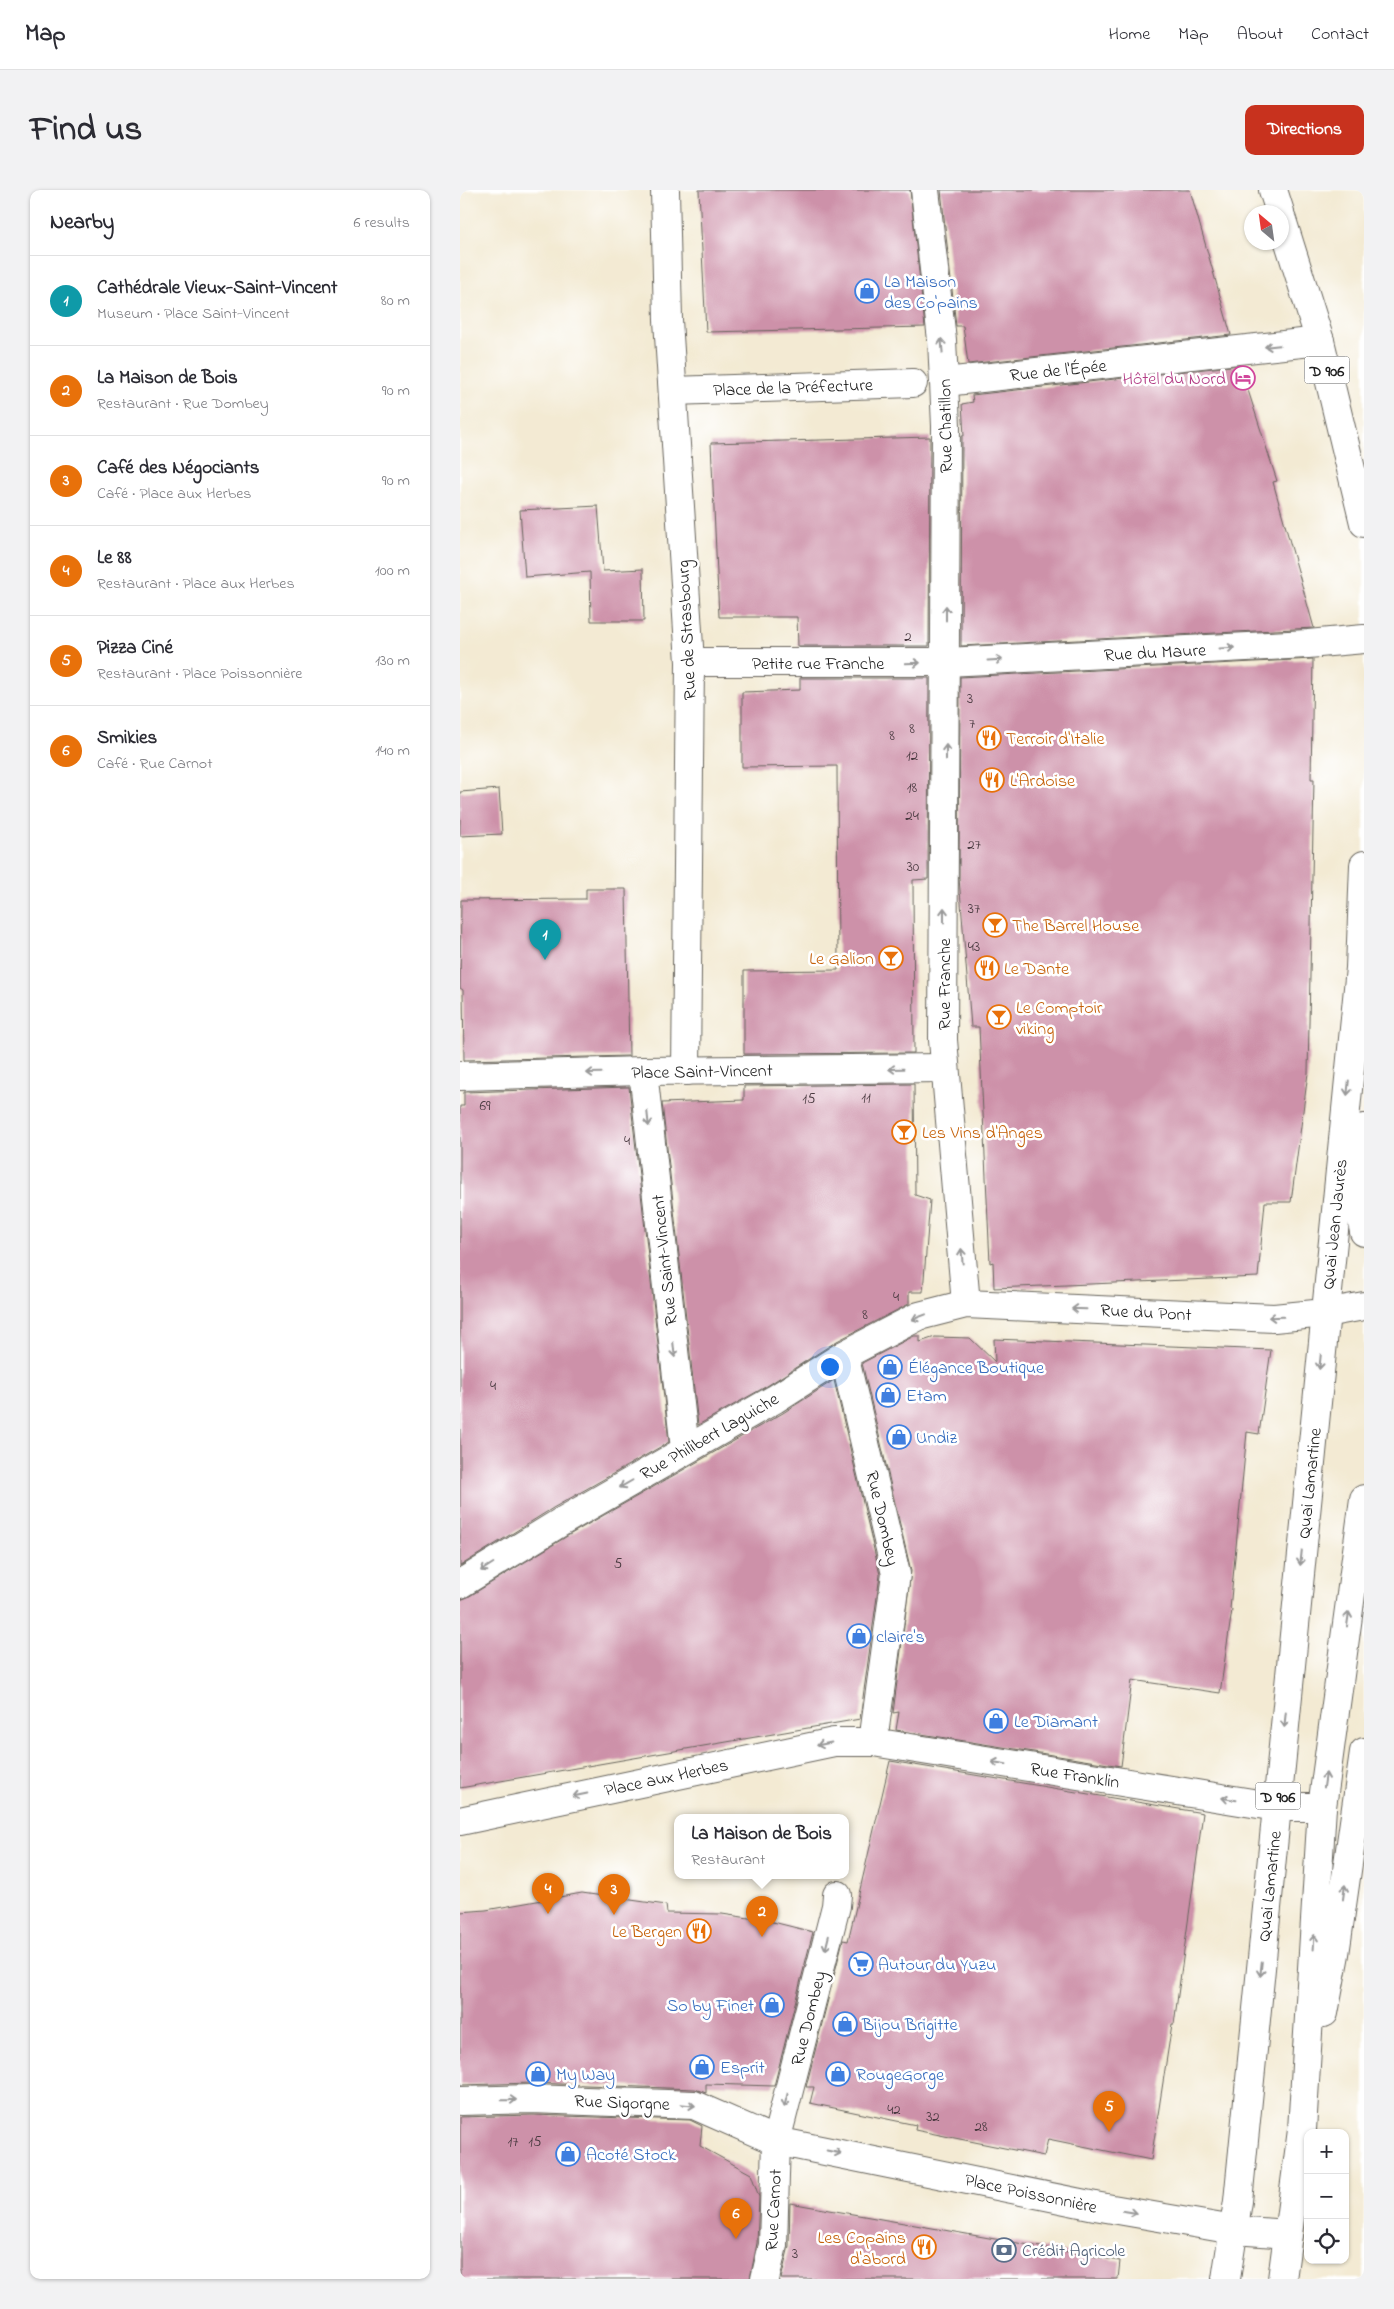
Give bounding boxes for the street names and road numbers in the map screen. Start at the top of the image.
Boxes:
street label: Rue de l'Épée [1009,354,1109,390]
road number: D 906 [1304,356,1350,384]
street label: Place de la Préfecture [713,373,874,405]
street label: Rue Chatillon [933,378,961,473]
street label: Rue de Strasbourg [671,559,706,701]
street label: Rue du Maure [1103,638,1208,670]
street label: Petite rue Franche [752,652,885,678]
street label: Rue Franche [933,937,959,1030]
street label: Place Saint-Vincent [631,1059,773,1087]
street label: Quai Jean Jaurès [1316,1158,1356,1291]
street label: Rue Saint-Vincent [646,1193,686,1326]
street label: Rue du Pont [1100,1299,1192,1329]
street label: Rue Philibert Laguiche [636,1387,786,1489]
street label: Quai Lamartine [1292,1426,1330,1540]
street label: Rue Dombey [857,1468,905,1569]
street label: Place aux Herbes [602,1753,731,1805]
street label: Rue Franklin [1028,1757,1121,1797]
road number: D 906 [1256,1782,1300,1810]
street label: Quai Lamartine [1252,1829,1290,1943]
street label: Rue Dombey [786,1968,834,2069]
street label: Rue Sigorgne [574,2089,671,2120]
street label: Rue Carnot [760,2168,790,2252]
street label: Place Poissonnière [962,2168,1100,2222]

